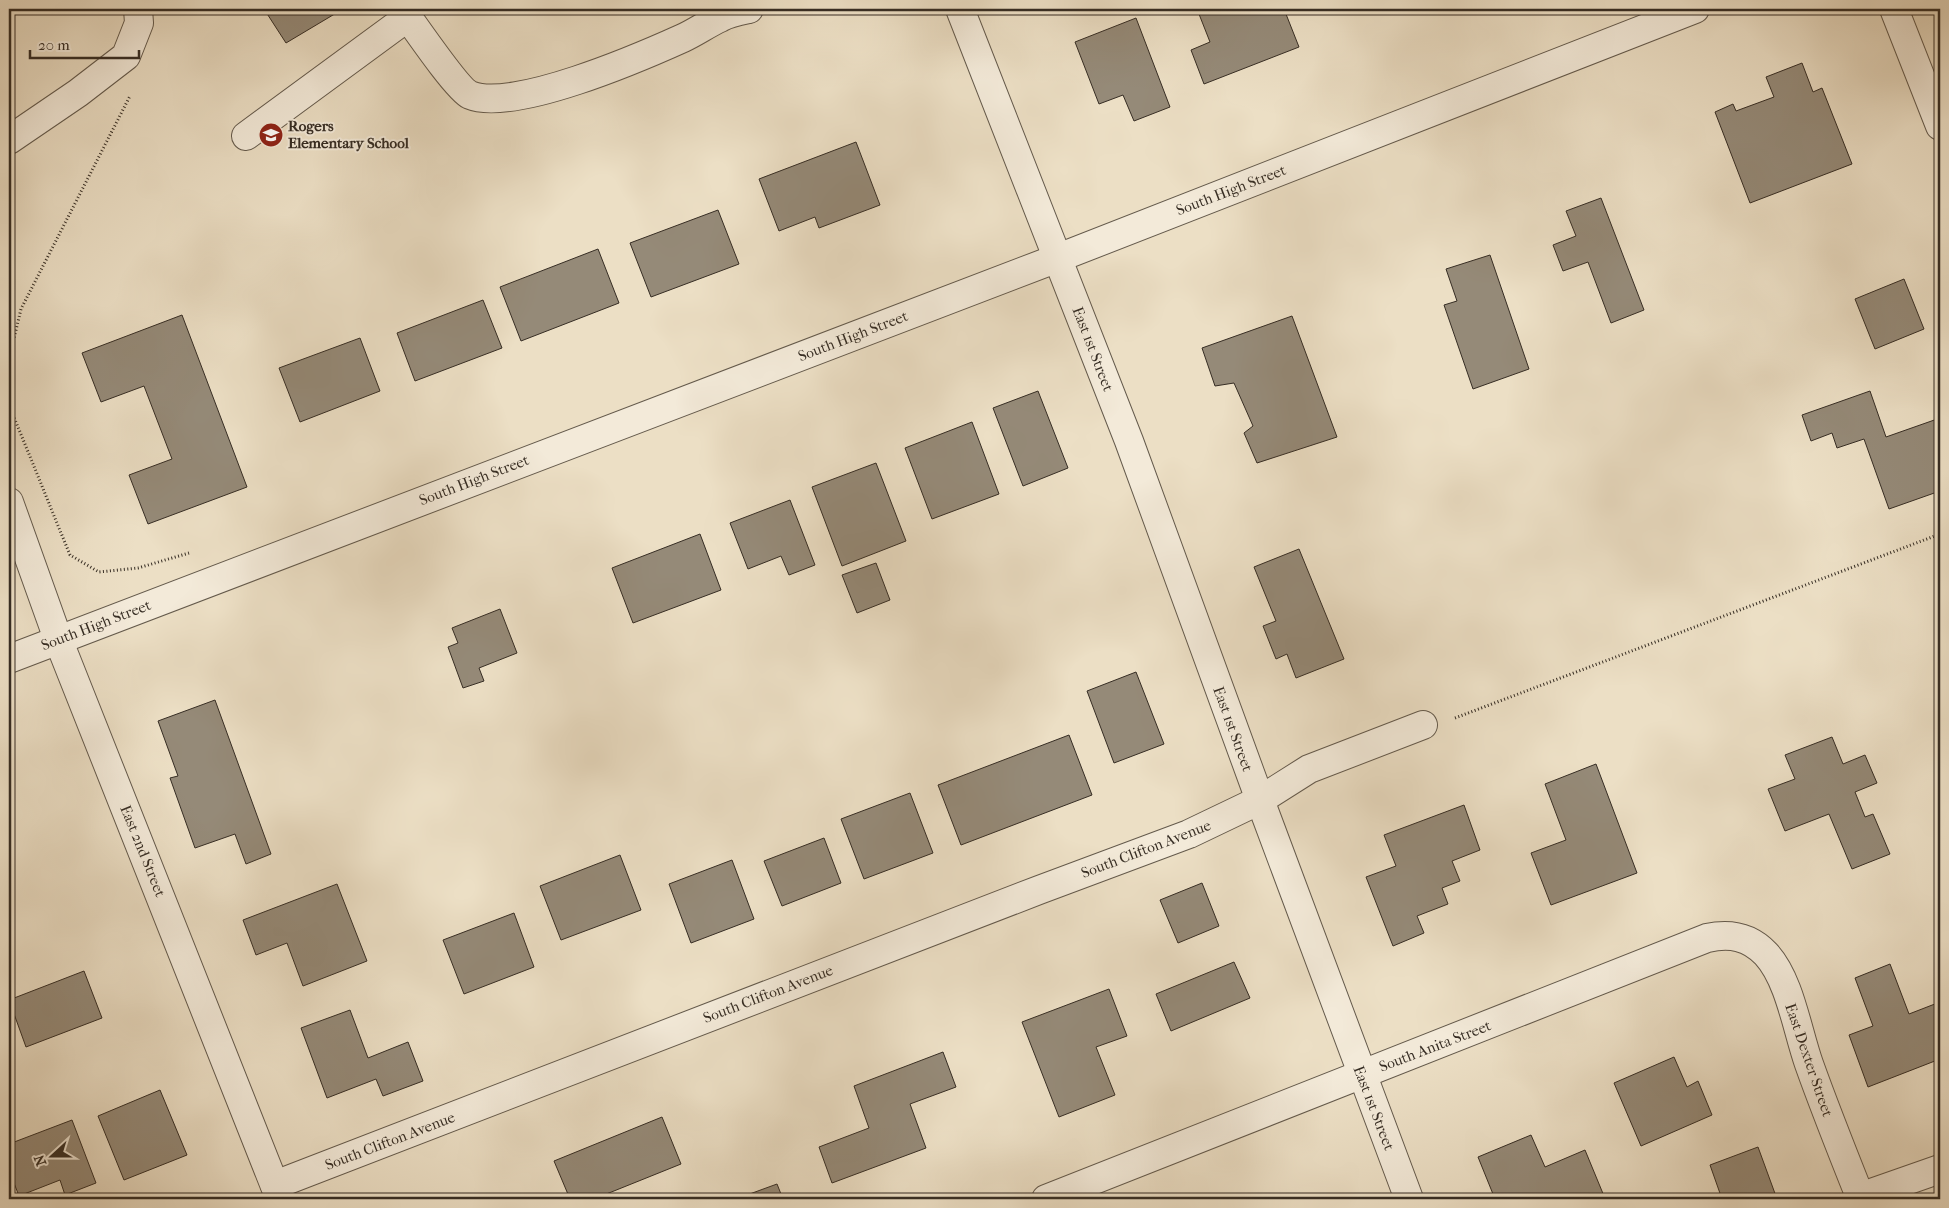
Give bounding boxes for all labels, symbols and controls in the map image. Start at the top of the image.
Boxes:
scale bar [30,28,139,60]
text: 20 m [38,36,70,54]
place label: Rogers Elementary School [288,117,410,152]
school or university icon: Rogers Elementary School [258,122,284,148]
street label: South High Street [1174,161,1289,219]
street label: East 1st Street [1069,304,1118,394]
street label: South High Street [796,307,911,365]
street label: South High Street [417,451,532,509]
street label: South High Street [39,596,154,654]
street label: East 1st Street [1209,684,1257,775]
street label: East 2nd Street [116,802,170,900]
street label: South Clifton Avenue [1079,816,1214,882]
street label: South Clifton Avenue [701,961,836,1027]
street label: East Dexter Street [1781,1001,1837,1120]
street label: South Anita Street [1376,1016,1494,1076]
street label: East 1st Street [1350,1063,1399,1153]
street label: South Clifton Avenue [323,1108,458,1174]
north arrow [28,1130,78,1180]
text: N [30,1152,50,1168]

